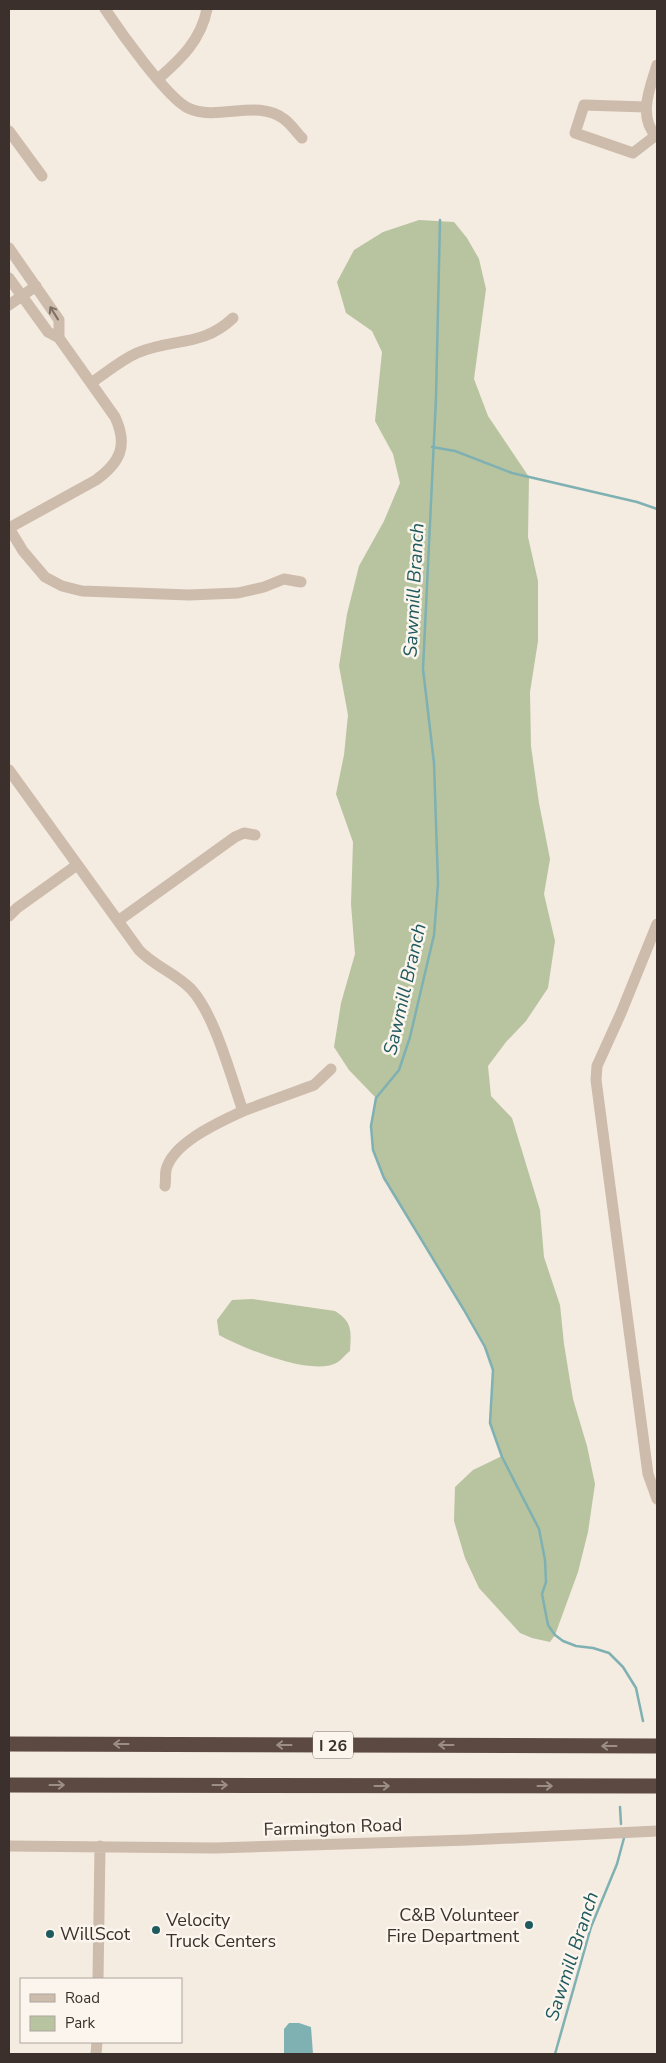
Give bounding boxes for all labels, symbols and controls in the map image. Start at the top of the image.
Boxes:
one-way arrow [49,307,59,321]
water label: Sawmill Branch [397,522,430,658]
water label: Sawmill Branch [377,921,433,1058]
road number: I 26 [313,1732,353,1758]
one-way arrow [113,1739,130,1749]
one-way arrow [276,1740,292,1750]
one-way arrow [438,1740,454,1750]
one-way arrow [601,1741,617,1751]
one-way arrow [49,1780,65,1790]
one-way arrow [212,1781,228,1790]
one-way arrow [374,1781,390,1791]
one-way arrow [536,1781,553,1791]
street label: Farmington Road [263,1813,403,1841]
water label: Sawmill Branch [539,1888,605,2024]
place label: C&B Volunteer Fire Department [387,1903,520,1948]
place label: Velocity Truck Centers [165,1908,276,1953]
marker: C&B Volunteer Fire Department [523,1919,535,1931]
place label: WillScot [60,1922,131,1946]
marker: Velocity Truck Centers [150,1924,162,1936]
marker: WillScot [44,1928,56,1940]
legend [20,1978,182,2043]
text: Road [65,1988,100,2008]
text: Park [65,2013,95,2033]

